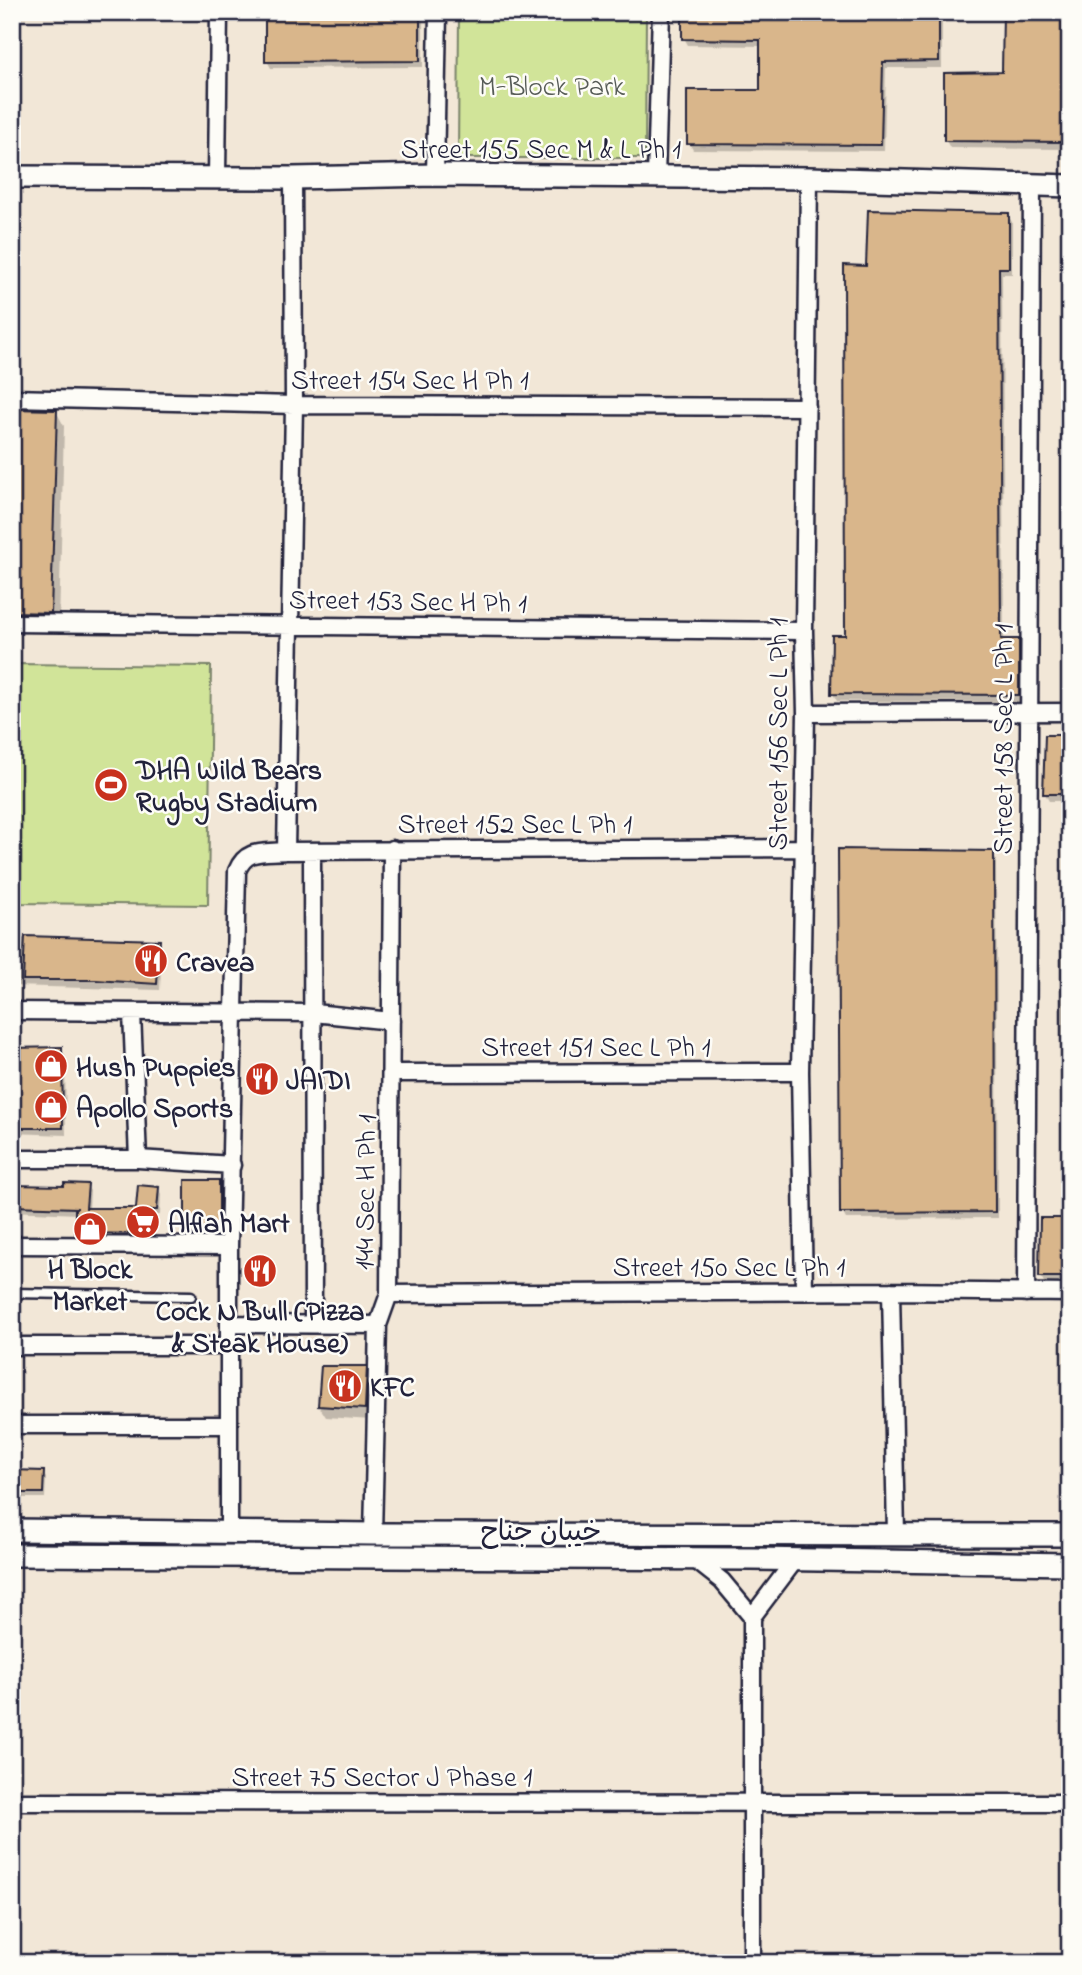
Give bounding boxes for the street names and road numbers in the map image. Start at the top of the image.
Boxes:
street label: Street 155 Sec M & L Ph 1 [401,131,681,172]
street label: Street 154 Sec H Ph 1 [291,362,529,403]
street label: Street 153 Sec H Ph 1 [289,581,527,626]
street label: Street 156 Sec L Ph 1 [760,617,801,850]
street label: Street 158 Sec L Ph 1 [985,623,1026,855]
street label: Street 152 Sec L Ph 1 [398,806,632,847]
street label: Street 151 Sec L Ph 1 [481,1029,711,1070]
street label: 144 Sec H Ph 1 [346,1114,389,1270]
street label: Street 150 Sec L Ph 1 [613,1249,845,1290]
street label: خیبان جناح [481,1513,601,1554]
street label: Street 75 Sector J Phase 1 [231,1759,533,1800]

